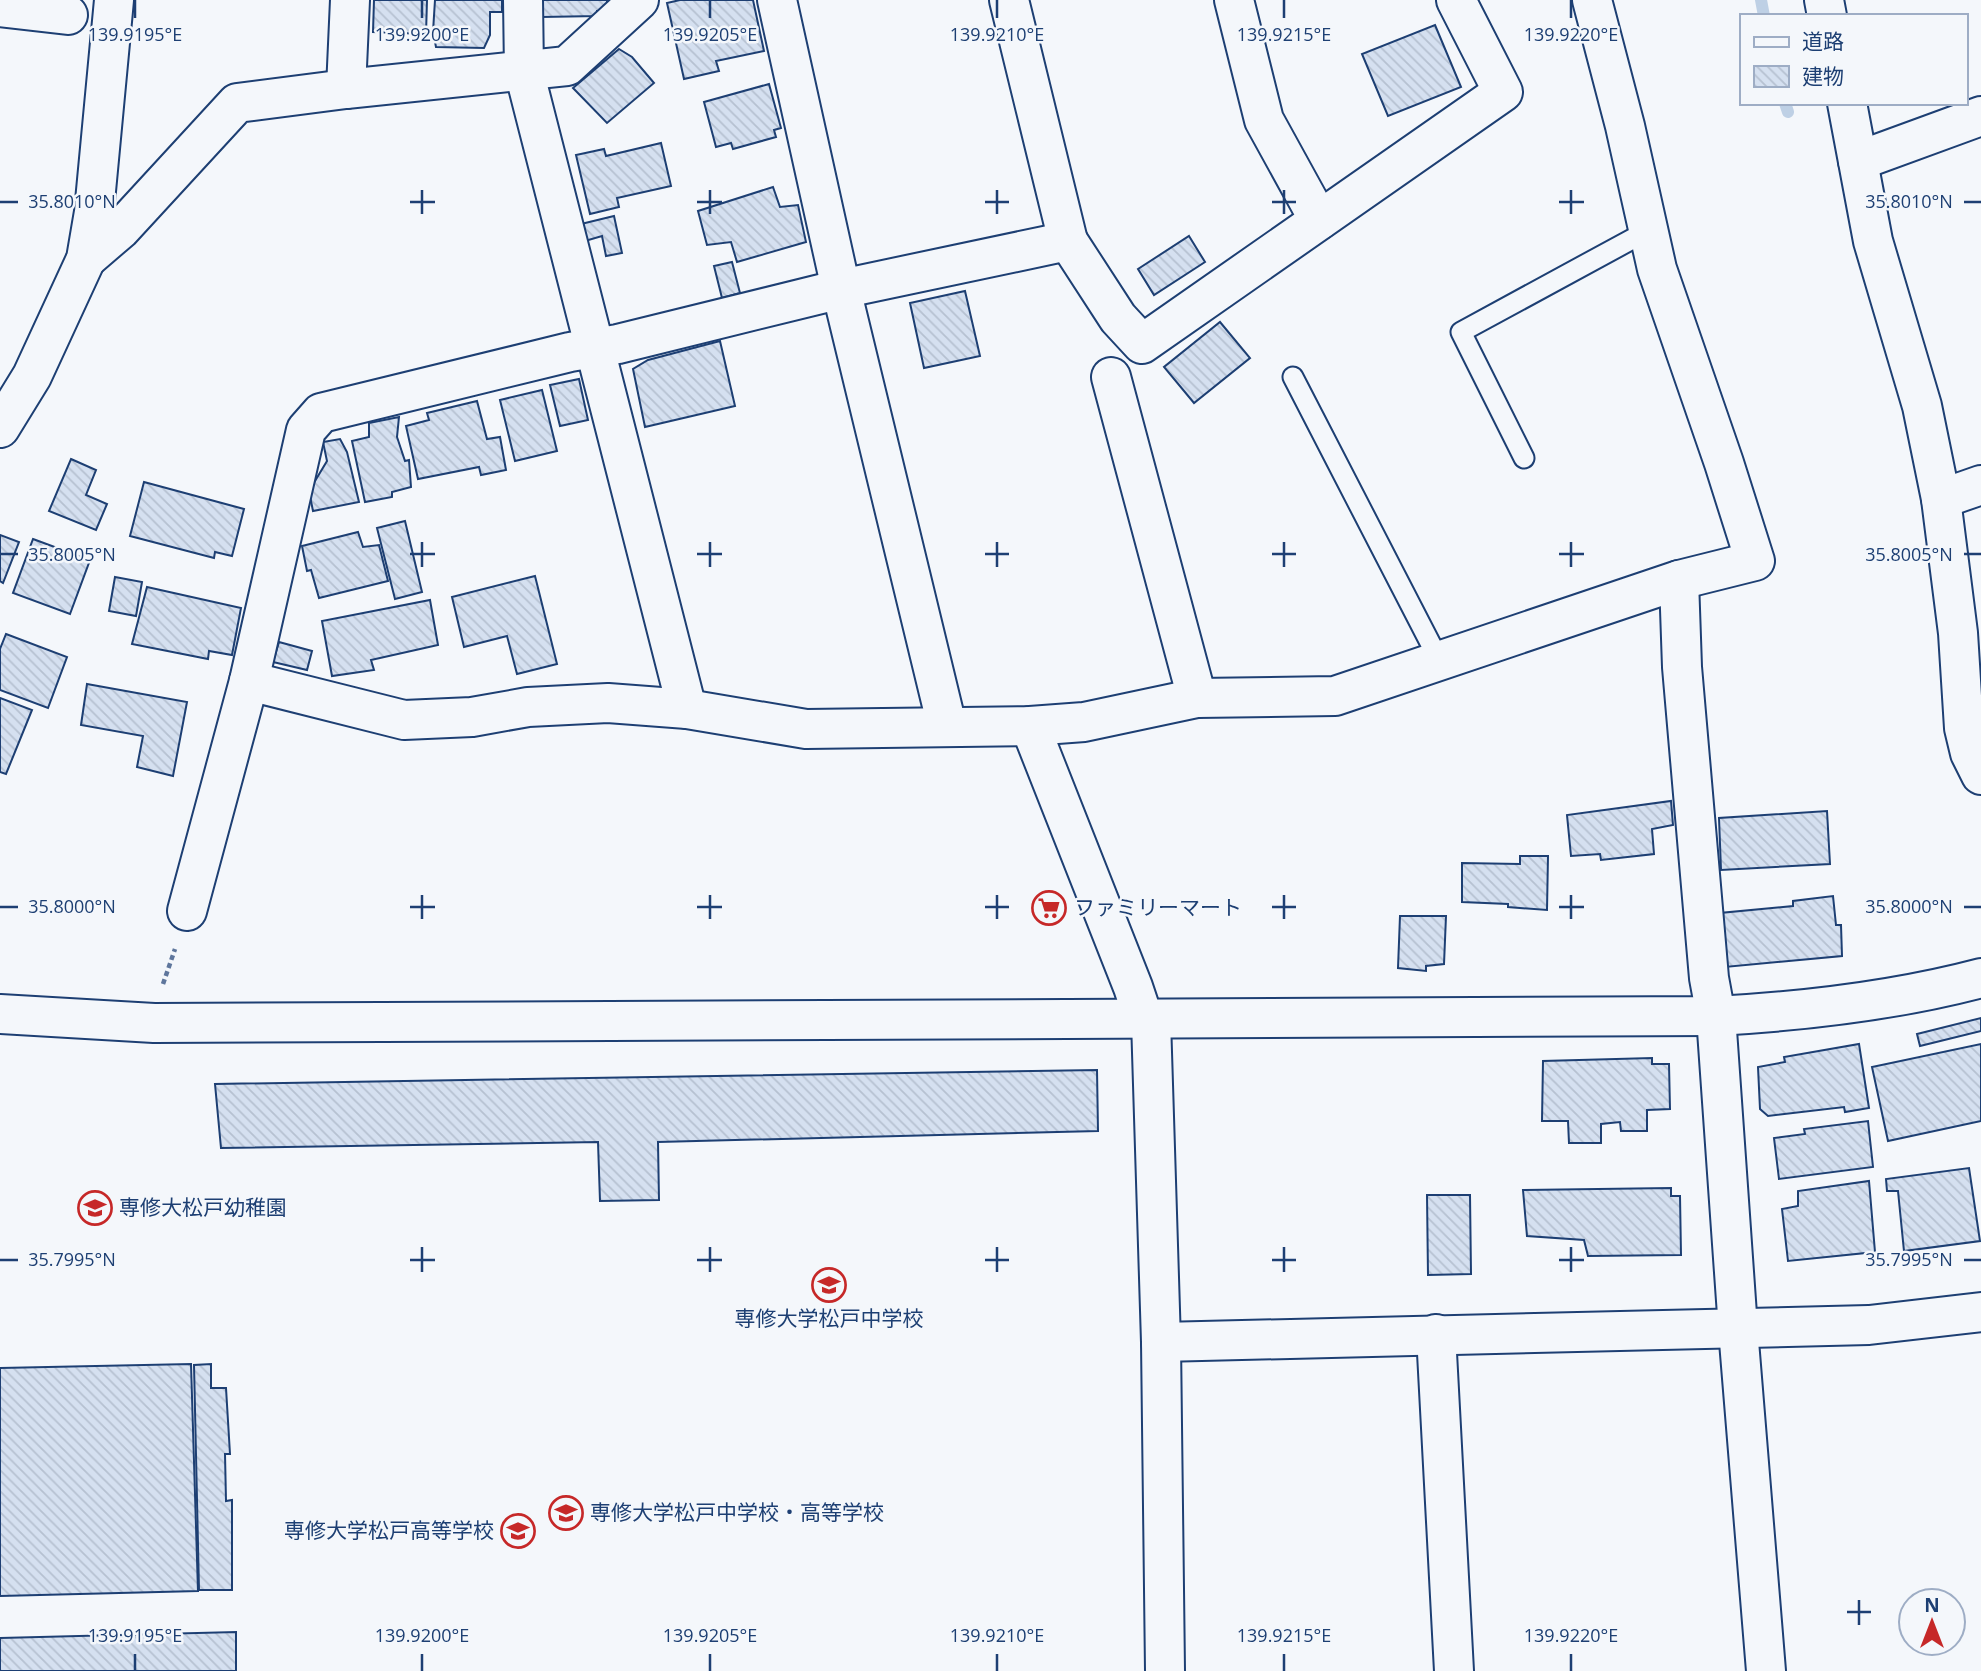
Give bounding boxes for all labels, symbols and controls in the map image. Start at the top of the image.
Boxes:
legend [1740,14,1967,105]
text: 139.9195°E [88,22,182,46]
text: 139.9200°E [375,22,469,46]
text: 139.9205°E [663,22,757,46]
text: 139.9210°E [950,22,1044,46]
text: 139.9215°E [1237,22,1331,46]
text: 139.9220°E [1524,22,1618,46]
text: 道路 [1802,27,1844,55]
text: 建物 [1802,62,1844,90]
text: 35.8010°N [28,189,116,213]
text: 35.8010°N [1865,189,1953,213]
text: 35.8005°N [28,542,116,566]
text: 35.8005°N [1865,542,1953,566]
supermarket icon: ファミリーマート [1030,889,1068,927]
place label: ファミリーマート [1074,893,1242,921]
text: 35.8000°N [28,894,116,918]
text: 35.8000°N [1865,894,1953,918]
school or university icon: 専修大松戸幼稚園 [76,1189,114,1227]
place label: 専修大松戸幼稚園 [119,1193,287,1221]
text: 35.7995°N [28,1247,116,1271]
text: 35.7995°N [1865,1247,1953,1271]
school or university icon: 専修大学松戸中学校 [810,1266,848,1304]
place label: 専修大学松戸中学校 [735,1304,924,1332]
school or university icon: 専修大学松戸中学校・高等学校 [547,1494,585,1532]
place label: 専修大学松戸中学校・高等学校 [590,1498,884,1526]
school or university icon: 専修大学松戸高等学校 [499,1512,537,1550]
place label: 専修大学松戸高等学校 [284,1516,494,1544]
north arrow [1897,1587,1967,1657]
text: N [1924,1592,1940,1618]
text: 139.9195°E [88,1623,182,1647]
text: 139.9200°E [375,1623,469,1647]
text: 139.9205°E [663,1623,757,1647]
text: 139.9210°E [950,1623,1044,1647]
text: 139.9215°E [1237,1623,1331,1647]
text: 139.9220°E [1524,1623,1618,1647]

